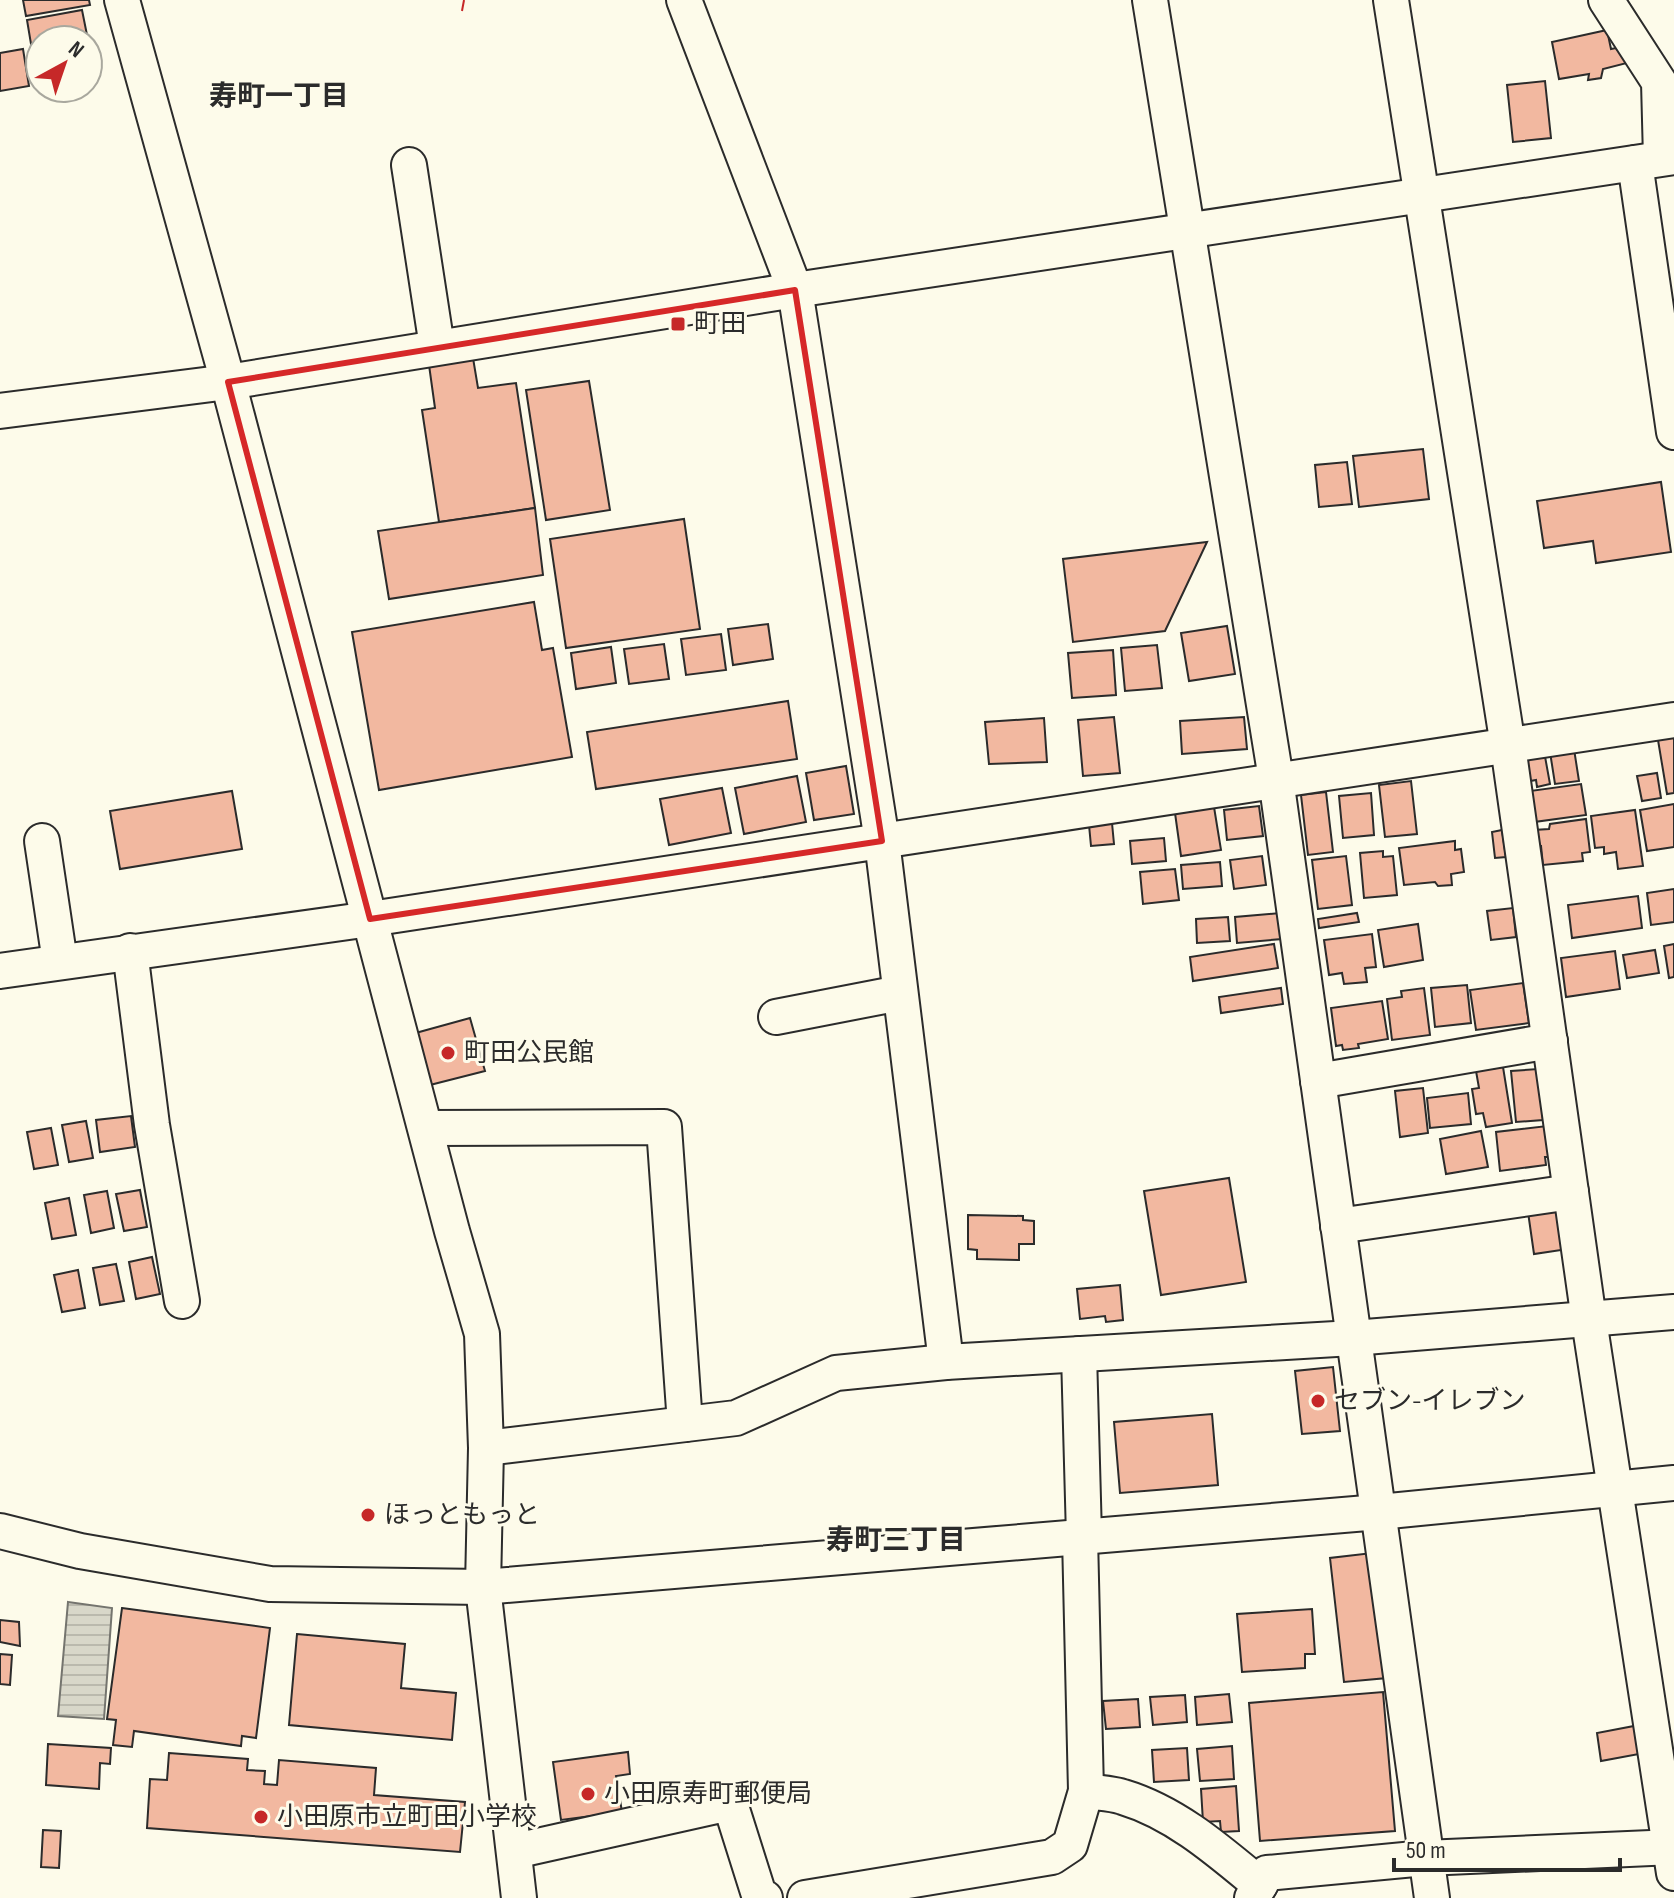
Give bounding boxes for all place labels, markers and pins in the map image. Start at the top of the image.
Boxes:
place label: 町田 [694,309,746,340]
marker: 町田 [669,315,687,333]
place label: 町田公民館 [464,1038,594,1069]
marker: 町田公民館 [439,1044,457,1062]
place label: セブン-イレブン [1334,1386,1526,1417]
marker: セブン-イレブン [1309,1392,1327,1410]
place label: ほっともっと [384,1500,540,1531]
marker: ほっともっと [359,1506,377,1524]
place label: 小田原寿町郵便局 [604,1779,812,1810]
marker: 小田原寿町郵便局 [579,1785,597,1803]
place label: 小田原市立町田小学校 [277,1802,537,1833]
marker: 小田原市立町田小学校 [252,1808,270,1826]

